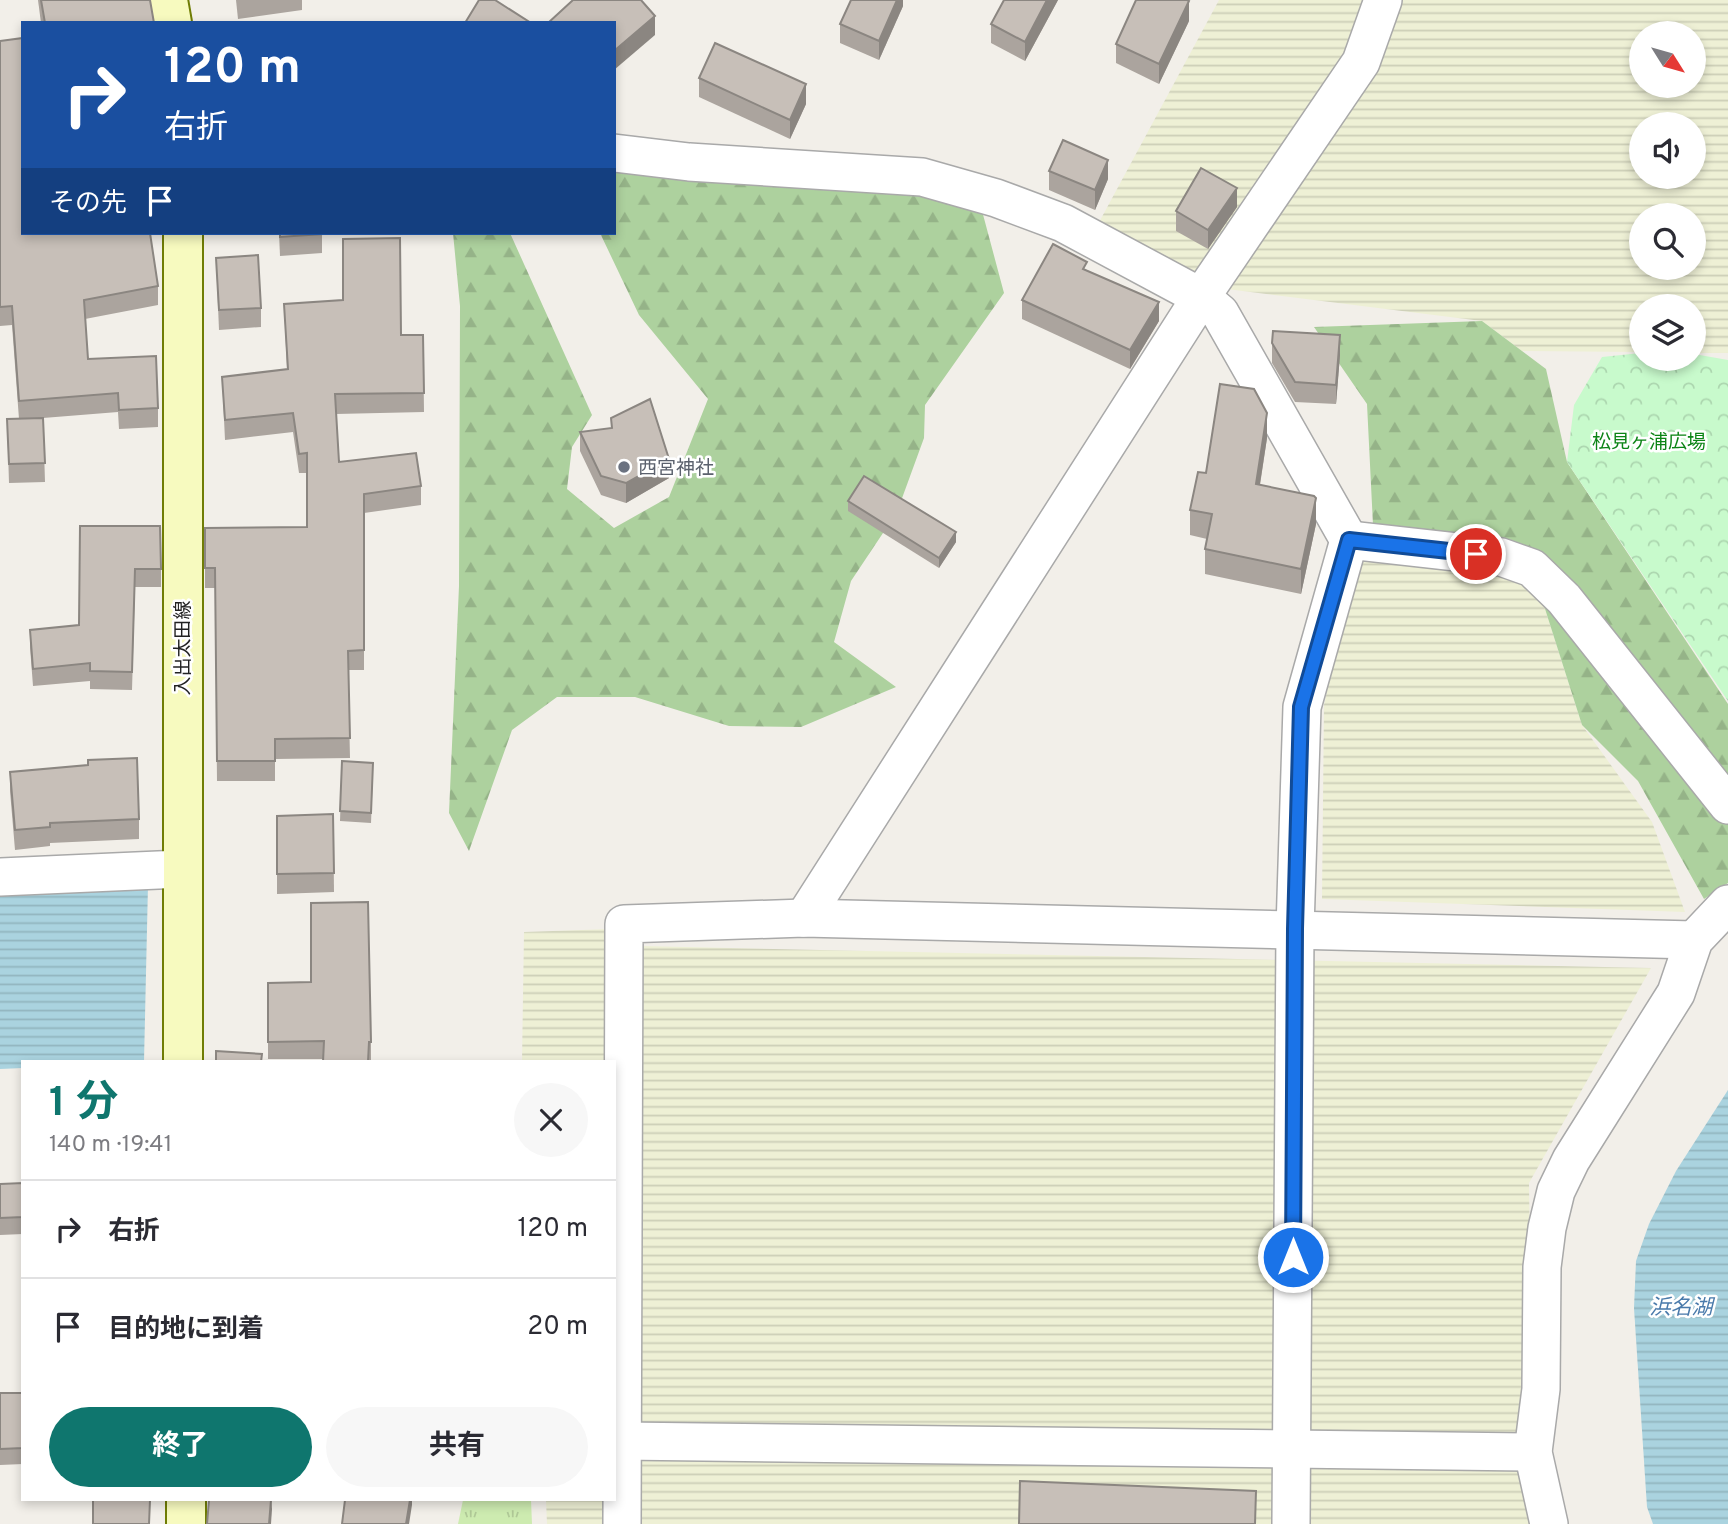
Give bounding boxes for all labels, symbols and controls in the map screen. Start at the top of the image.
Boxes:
north arrow [1629,21,1706,98]
map controls [1629,21,1706,371]
text: 120 m [164,39,301,101]
icon: right [49,49,140,140]
text: 右折 [164,109,228,149]
button: sound [1629,112,1706,189]
icon: arrive [141,182,179,220]
text: その先 [49,188,127,221]
button: search [1629,203,1706,280]
button: layers [1629,294,1706,371]
park label: 松見ヶ浦広場 [1592,431,1706,455]
place label: 西宮神社 [638,457,714,481]
marker: 西宮神社 [616,459,632,475]
pin [1446,524,1506,584]
icon: arrive [1457,535,1495,573]
street label: 入出太田線 [172,600,196,696]
text: 1 分 [49,1078,118,1131]
button: close [514,1083,588,1157]
text: 140 m · 19:41 [49,1131,172,1160]
icon: right [49,1210,87,1248]
text: 120 m [518,1213,588,1246]
text: 右折 [108,1216,160,1249]
position arrow [1256,1220,1330,1294]
water label: 浜名湖 [1650,1295,1715,1322]
icon: arrive [49,1308,87,1346]
text: 20 m [527,1311,588,1344]
text: 目的地に到着 [108,1314,264,1347]
button: 終了 [49,1407,312,1487]
button: 共有 [326,1407,588,1487]

